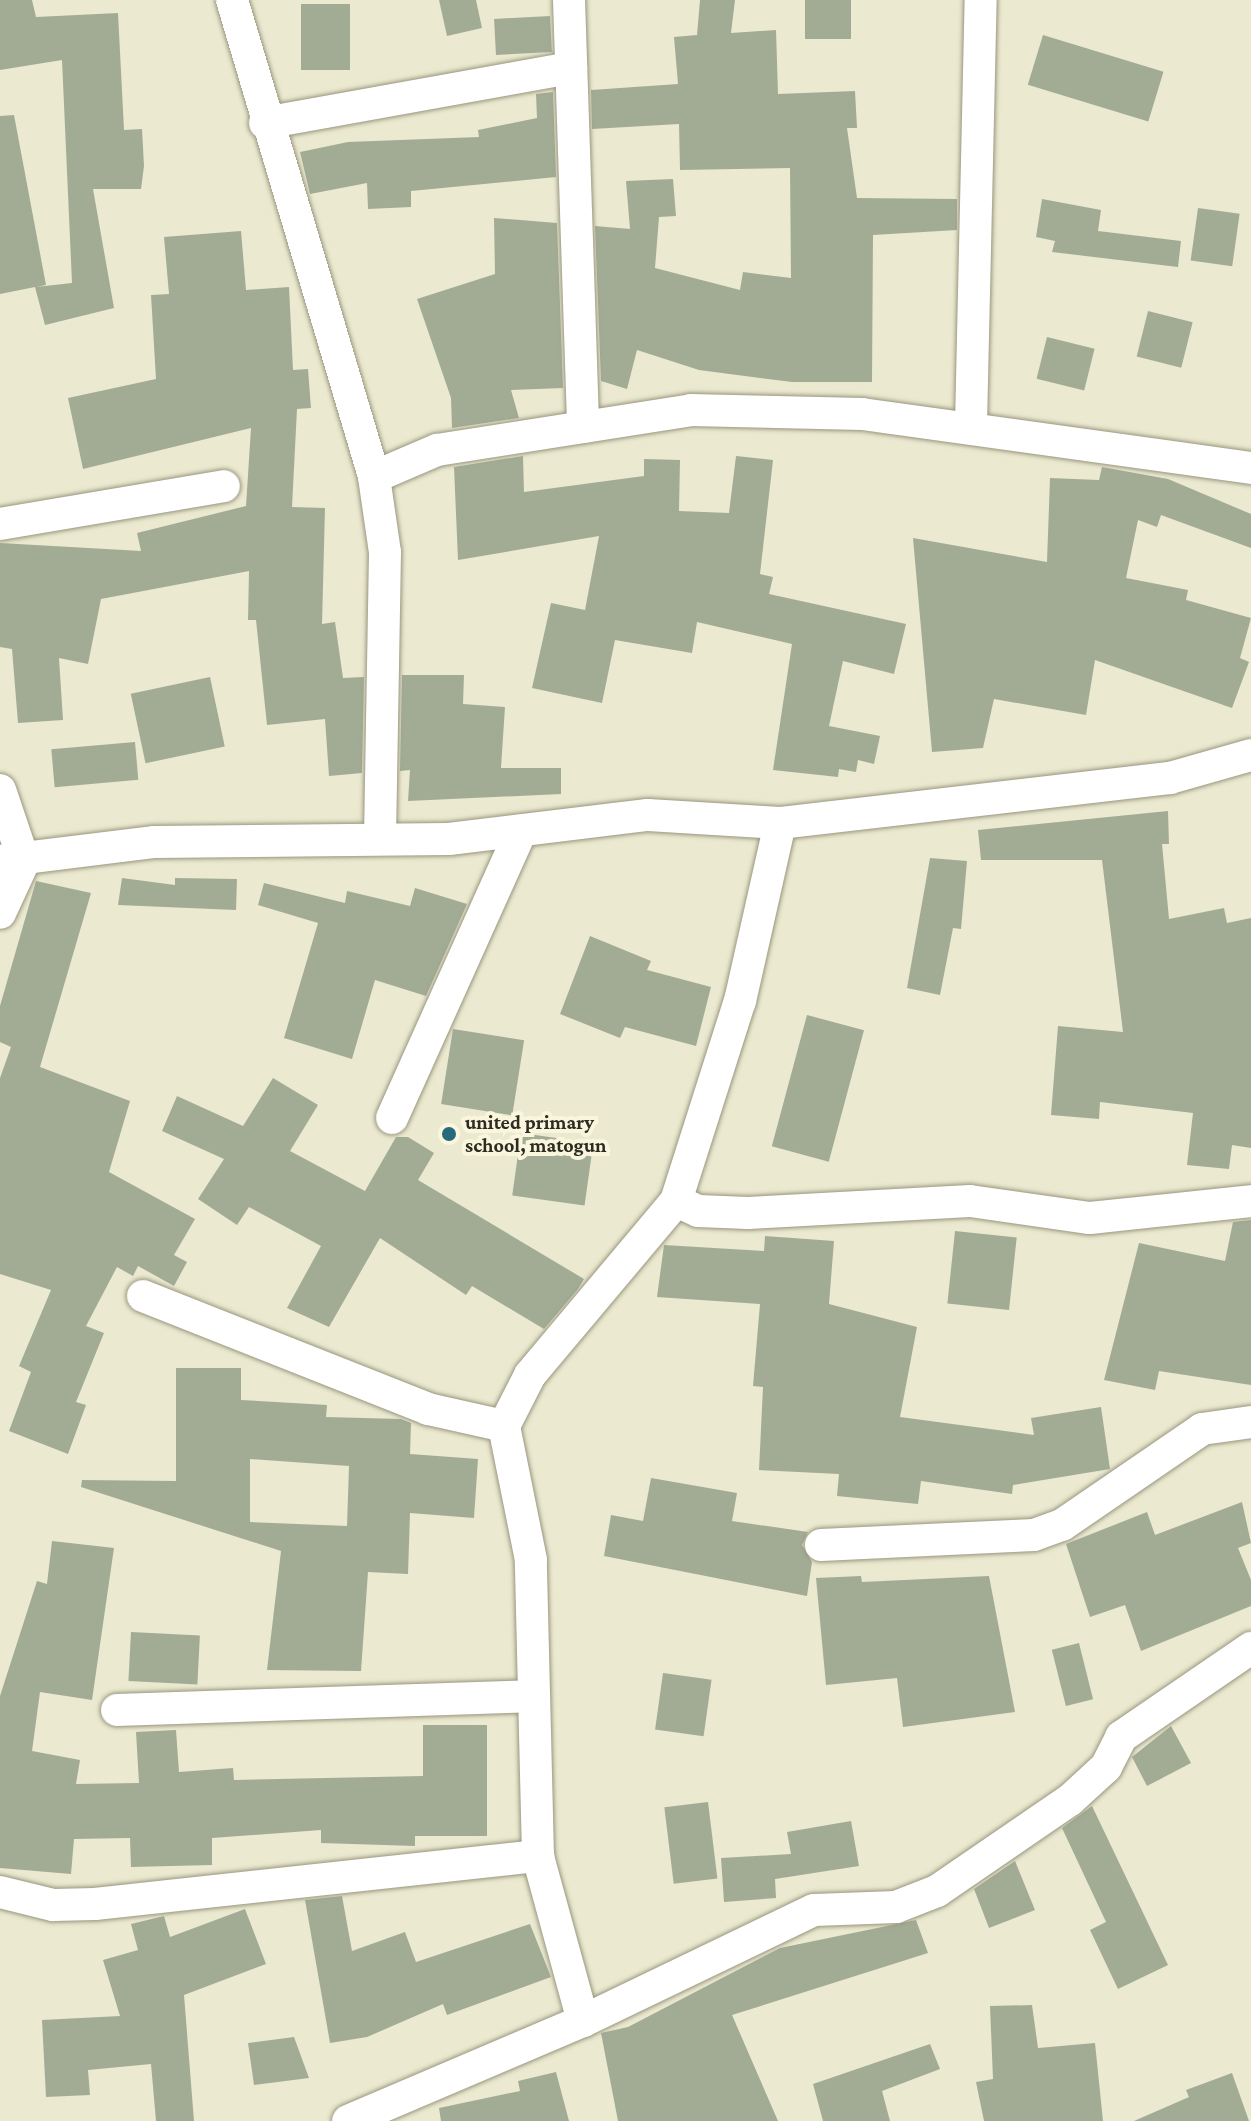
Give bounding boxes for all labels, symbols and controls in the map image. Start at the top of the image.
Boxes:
place label: united primary school, matogun [465,1110,607,1157]
marker: united primary school, matogun [440,1125,458,1143]

